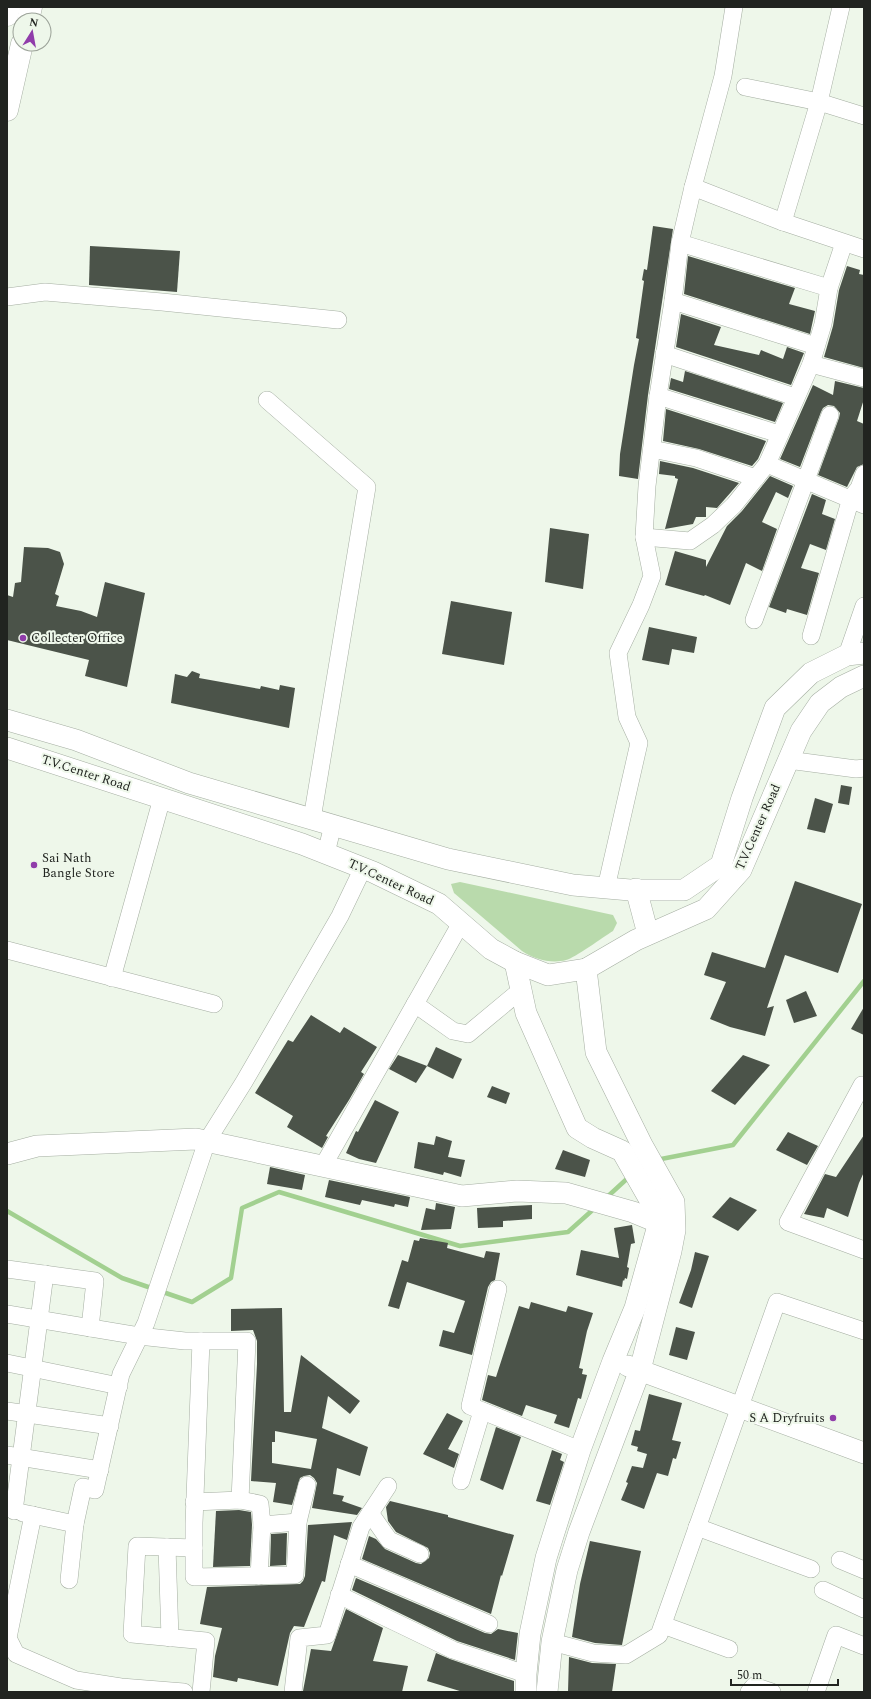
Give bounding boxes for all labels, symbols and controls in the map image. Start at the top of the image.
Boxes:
north arrow [12,12,52,52]
text: N [28,13,40,32]
place label: Collecter Office [31,628,123,648]
marker: Collecter Office [18,633,28,643]
street label: T.V.Center Road [39,749,133,797]
street label: T.V.Center Road [730,781,786,873]
place label: Sai Nath Bangle Store [42,848,115,883]
street label: T.V.Center Road [345,853,437,911]
marker: Sai Nath Bangle Store [29,860,39,870]
place label: S A Dryfruits [749,1408,825,1428]
marker: S A Dryfruits [828,1413,838,1423]
scale bar [731,1661,838,1687]
text: 50 m [737,1666,762,1685]

